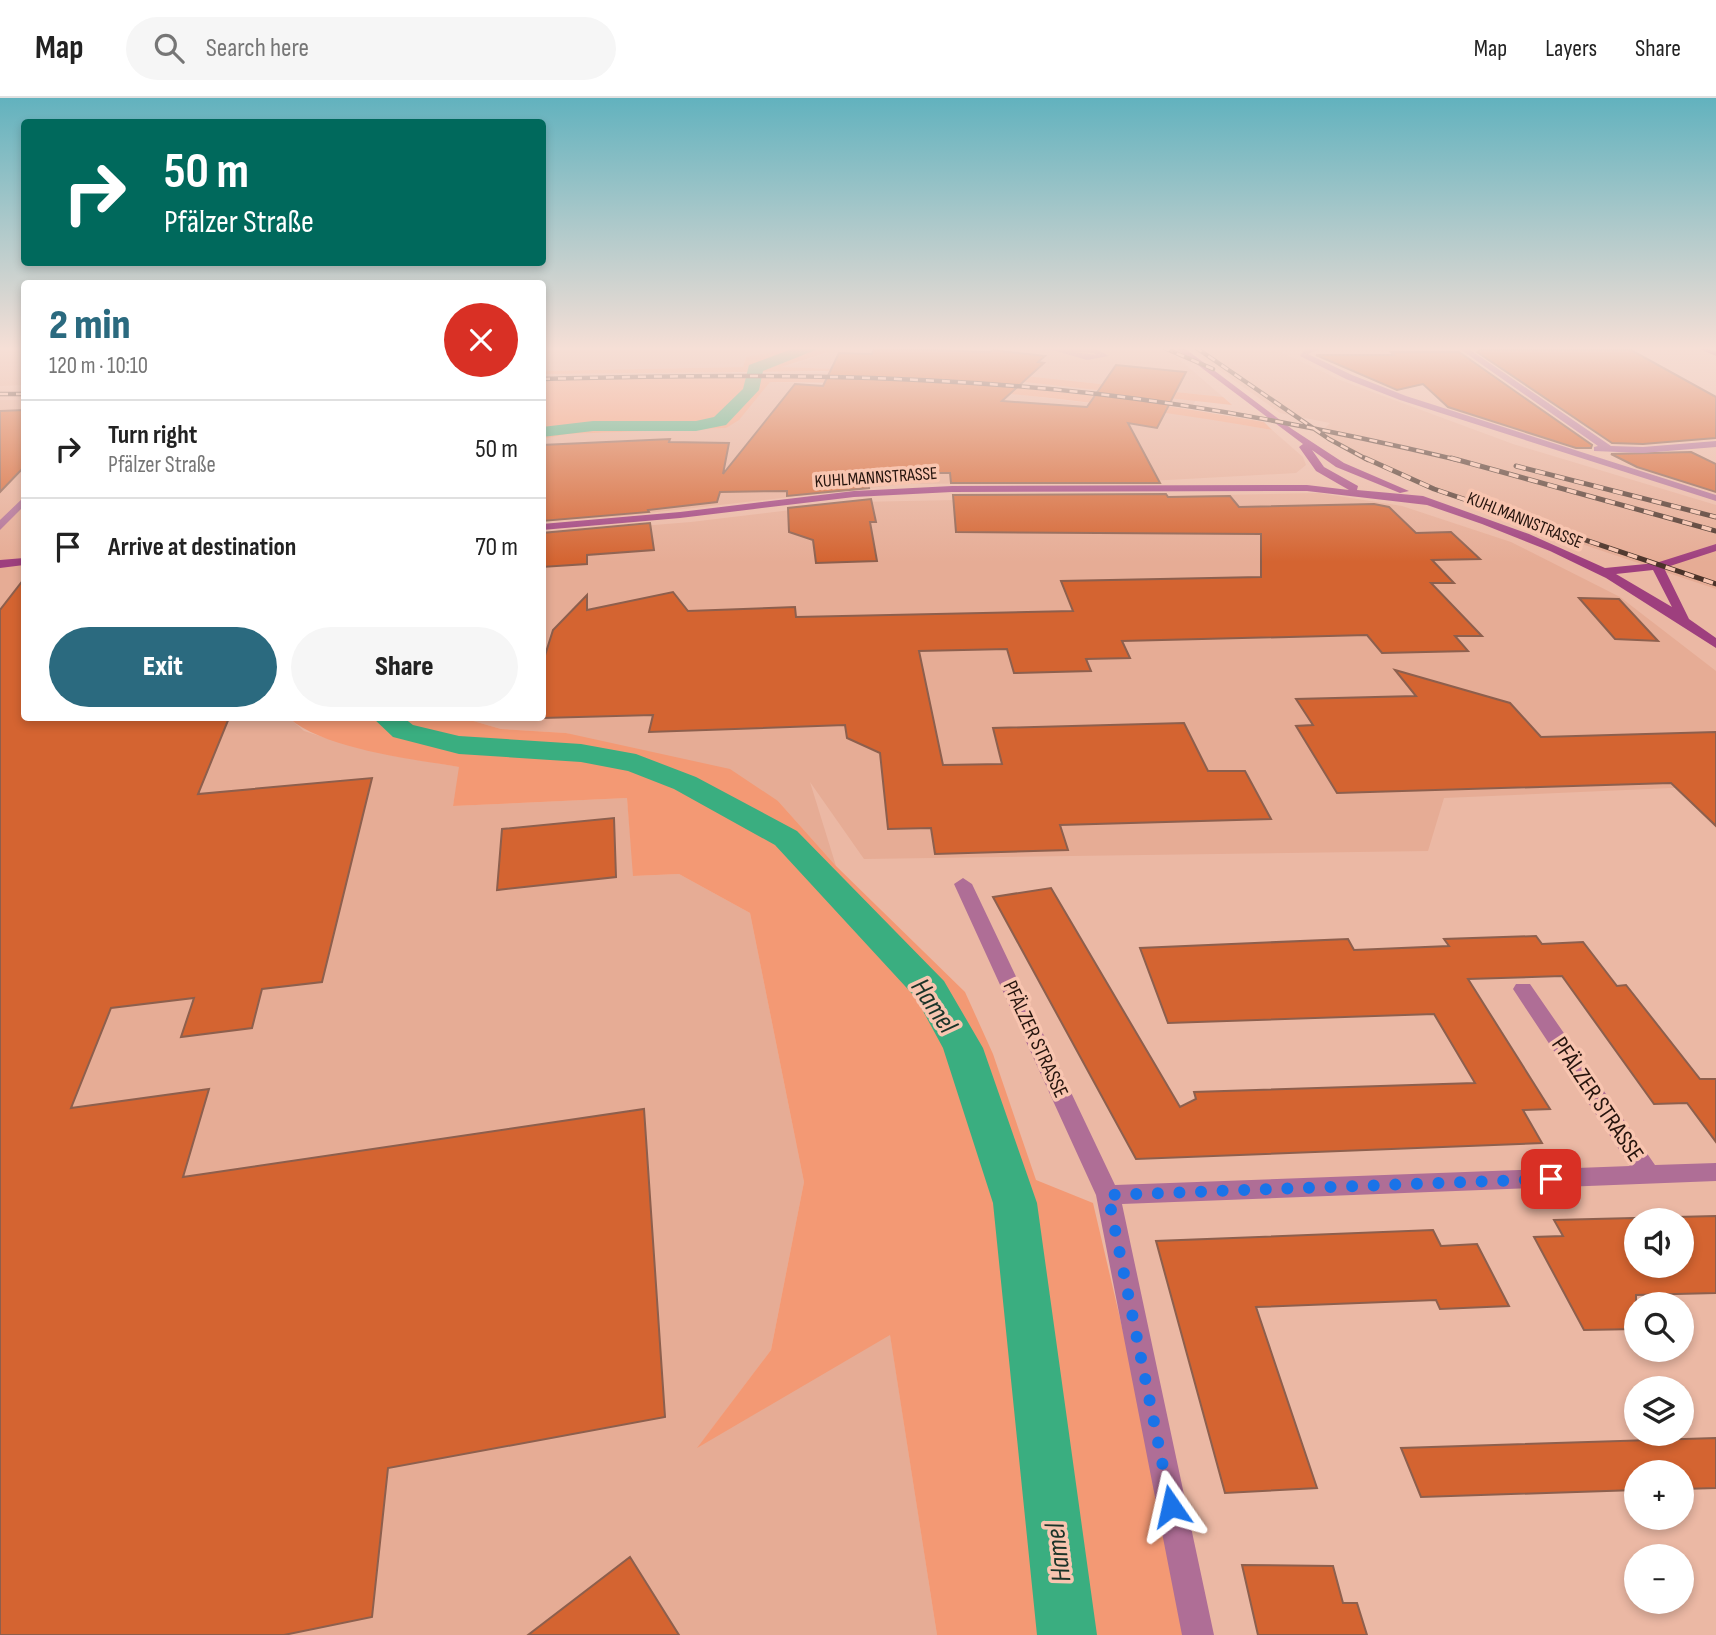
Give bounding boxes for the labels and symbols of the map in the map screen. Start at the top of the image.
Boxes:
street label: KUHLMANNSTRASSE [814,463,938,492]
street label: KUHLMANNSTRASSE [1464,488,1586,553]
water label: Hamel [904,972,964,1040]
street label: PFÄLZER STRASSE [998,977,1074,1102]
street label: PFÄLZER STRASSE [1545,1031,1650,1167]
pin [1521,1149,1581,1209]
position arrow [1134,1469,1208,1543]
water label: Hamel [1038,1521,1078,1584]

